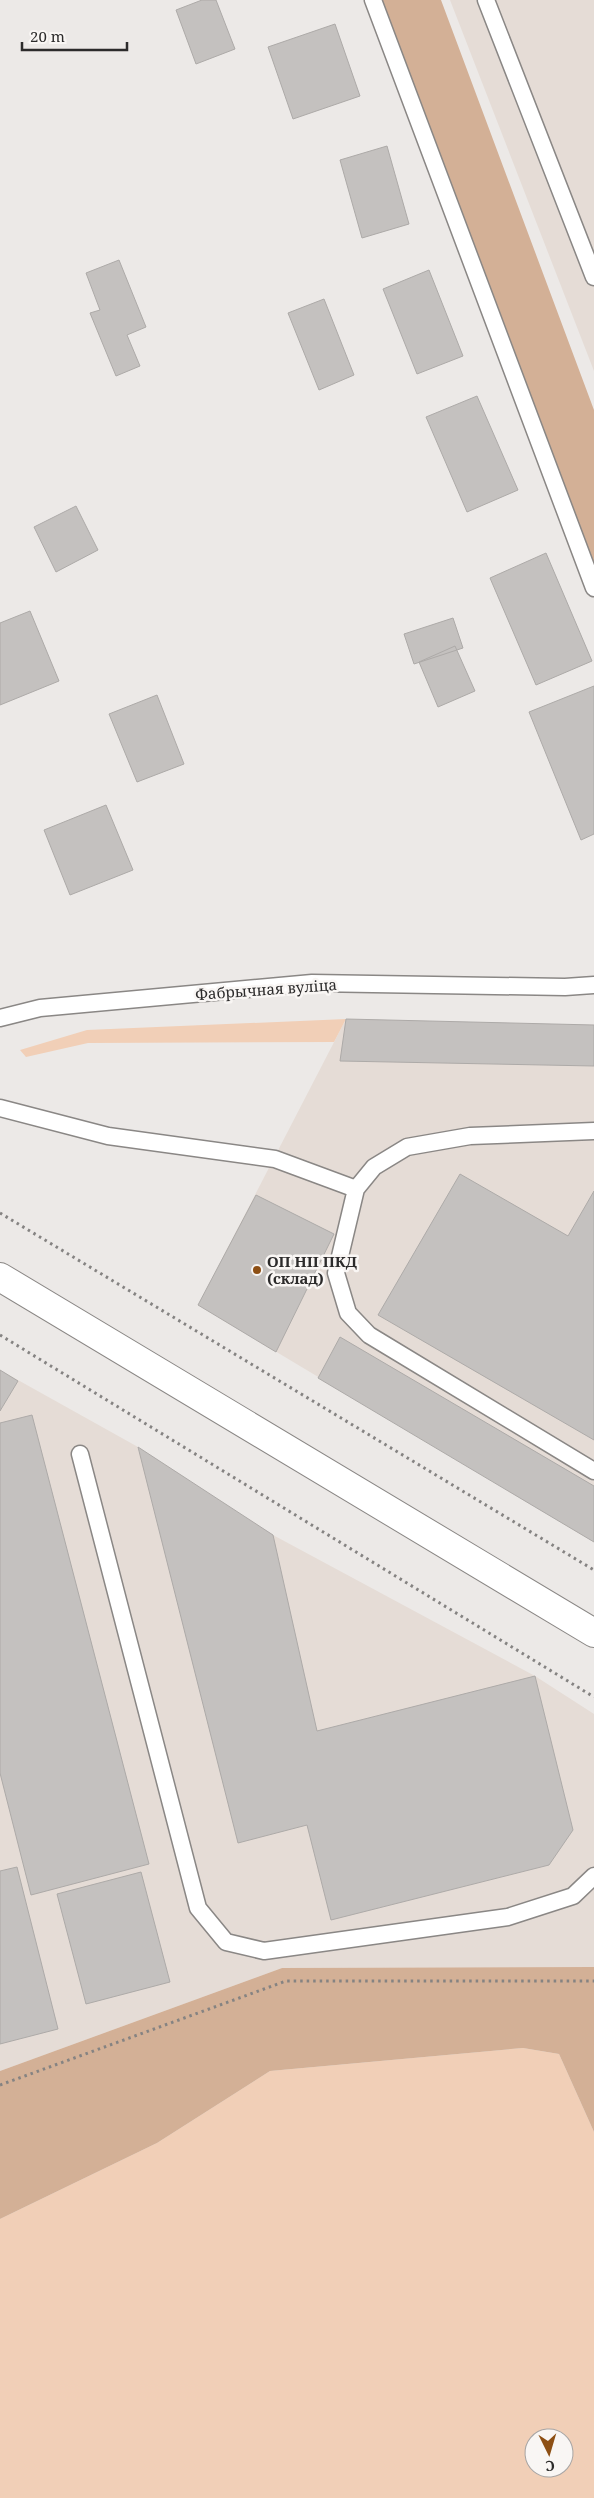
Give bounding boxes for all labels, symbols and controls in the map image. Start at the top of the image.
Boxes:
scale bar [22,20,128,52]
text: 20 m [30,26,65,46]
street label: Фабрычная вуліца [194,974,338,1004]
place label: ОП НII ПКД (склад) [267,1251,357,1288]
marker: ОП НII ПКД (склад) [251,1264,263,1276]
north arrow [524,2428,574,2478]
text: С [545,2457,556,2476]

